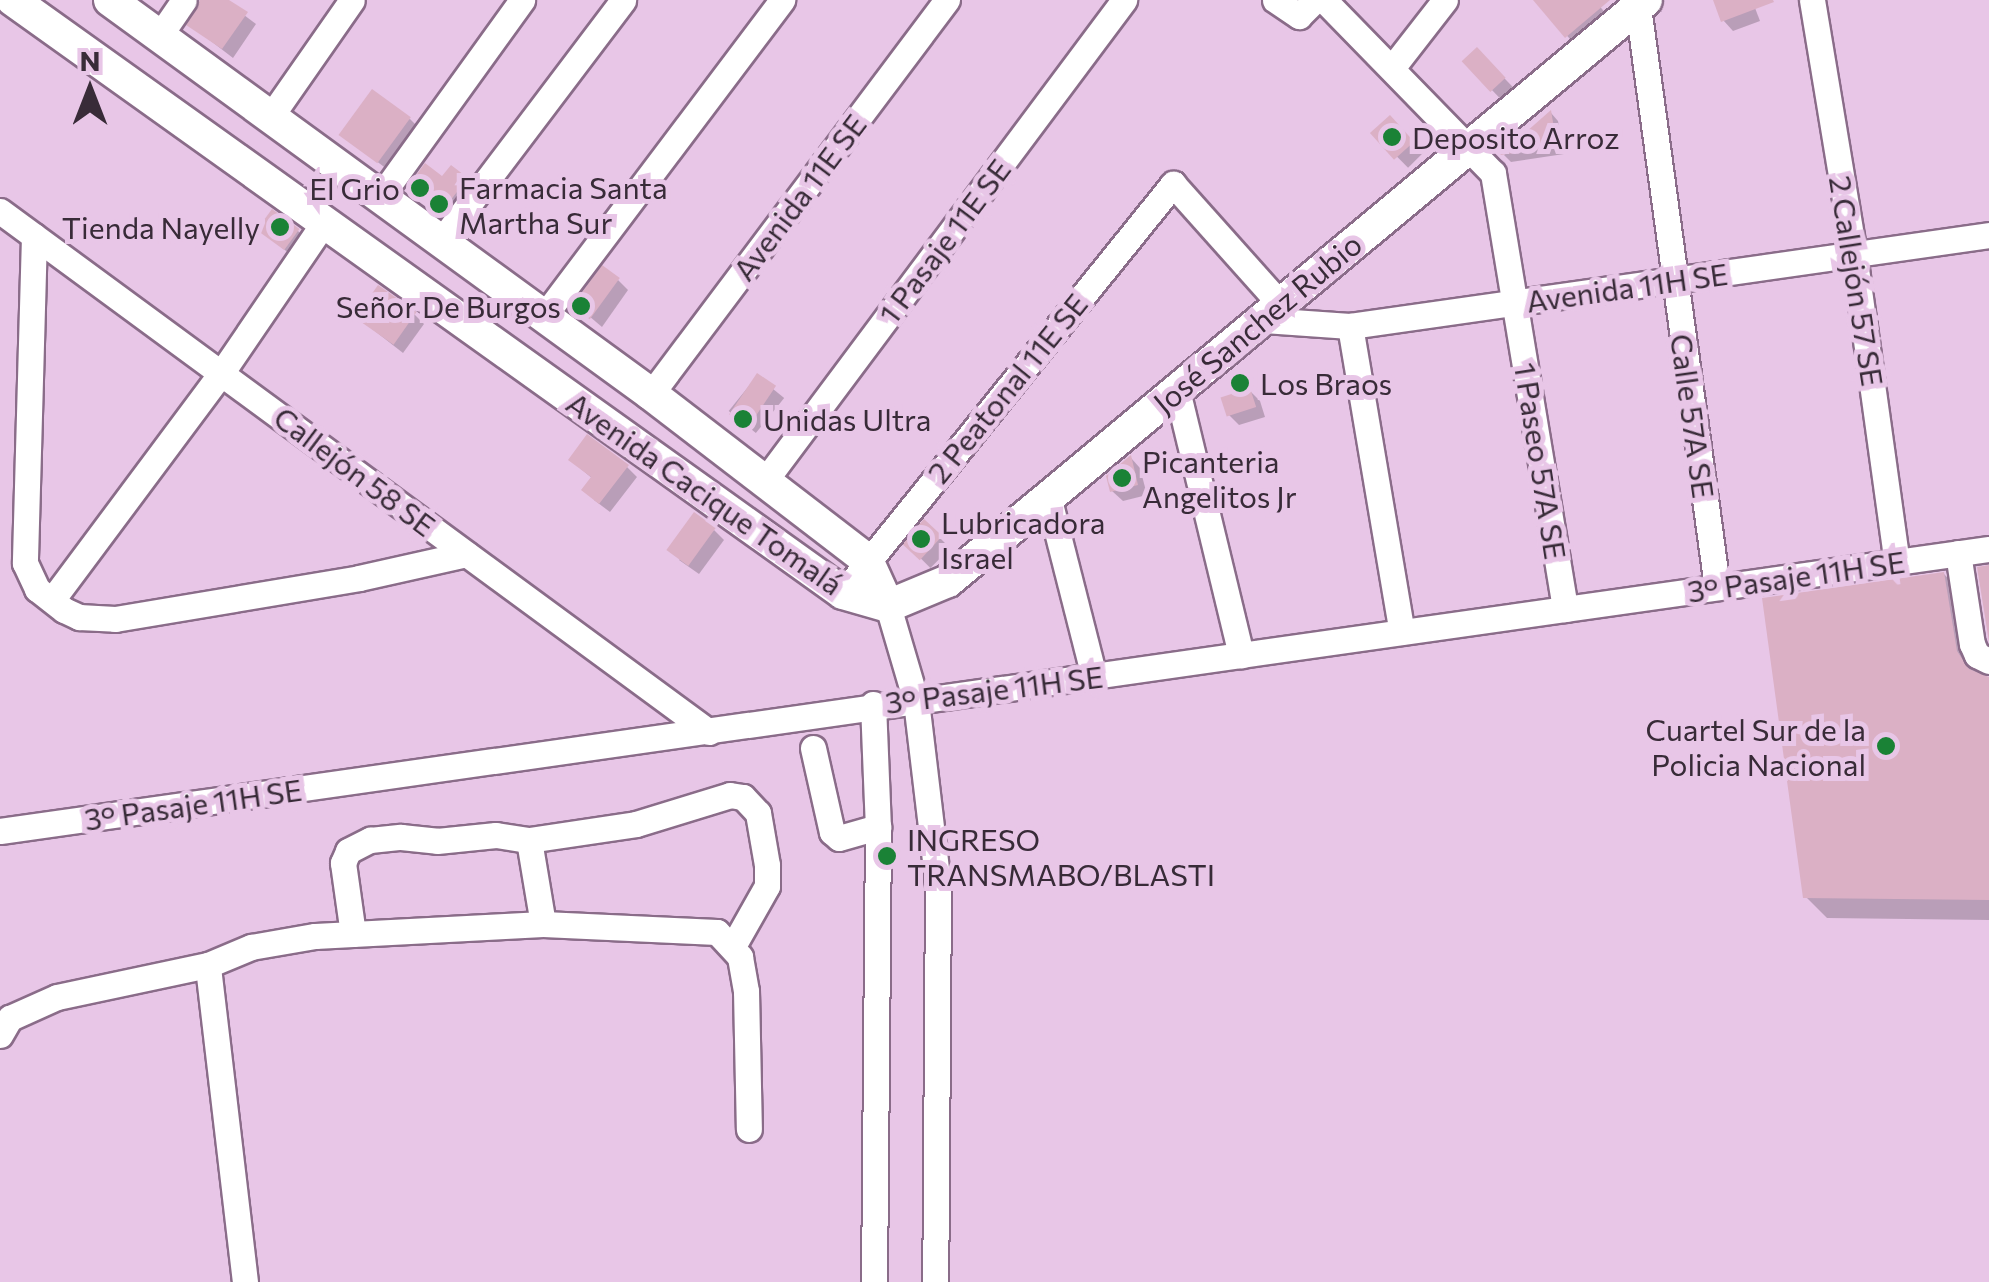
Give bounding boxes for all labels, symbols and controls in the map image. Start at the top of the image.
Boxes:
north arrow [40,40,140,140]
text: N [80,43,101,77]
street label: Avenida 11E SE [725,107,873,287]
place label: Deposito Arroz [1412,119,1619,155]
marker: Deposito Arroz [1381,126,1403,148]
street label: 1 Pasaje 11E SE [871,152,1017,330]
place label: Farmacia Santa Martha Sur [459,169,668,240]
place label: El Grio [309,170,400,206]
street label: 2 Callejón 57 SE [1823,173,1891,389]
marker: El Grio [409,177,431,199]
marker: Farmacia Santa Martha Sur [428,193,450,215]
place label: Tienda Nayelly [62,209,260,245]
marker: Tienda Nayelly [269,216,291,238]
street label: José Sanchez Rubio [1146,225,1368,421]
street label: Avenida 11H SE [1524,255,1730,319]
street label: 2 Peatonal 11E SE [920,286,1094,490]
place label: Señor De Burgos [336,288,561,324]
marker: Señor De Burgos [570,295,592,317]
street label: Calle 57A SE [1664,332,1722,500]
street label: 1 Paseo 57A SE [1508,360,1574,562]
place label: Los Braos [1260,365,1392,401]
marker: Los Braos [1229,372,1251,394]
street label: Avenida Cacique Tomalá [560,384,850,602]
street label: Callejón 58 SE [267,399,443,543]
place label: Unidas Ultra [763,401,931,437]
marker: Unidas Ultra [732,408,754,430]
place label: Picanteria Angelitos Jr [1142,443,1297,514]
marker: Picanteria Angelitos Jr [1111,467,1133,489]
place label: Lubricadora Israel [941,504,1106,574]
marker: Lubricadora Israel [910,528,932,550]
street label: 3° Pasaje 11H SE [1685,543,1907,609]
street label: 3° Pasaje 11H SE [883,658,1105,720]
place label: Cuartel Sur de la Policia Nacional [1645,711,1866,782]
marker: Cuartel Sur de la Policia Nacional [1875,735,1897,757]
street label: 3° Pasaje 11H SE [82,771,304,837]
place label: INGRESO TRANSMABO/BLASTI [907,821,1215,892]
marker: INGRESO TRANSMABO/BLASTI [876,845,898,867]

